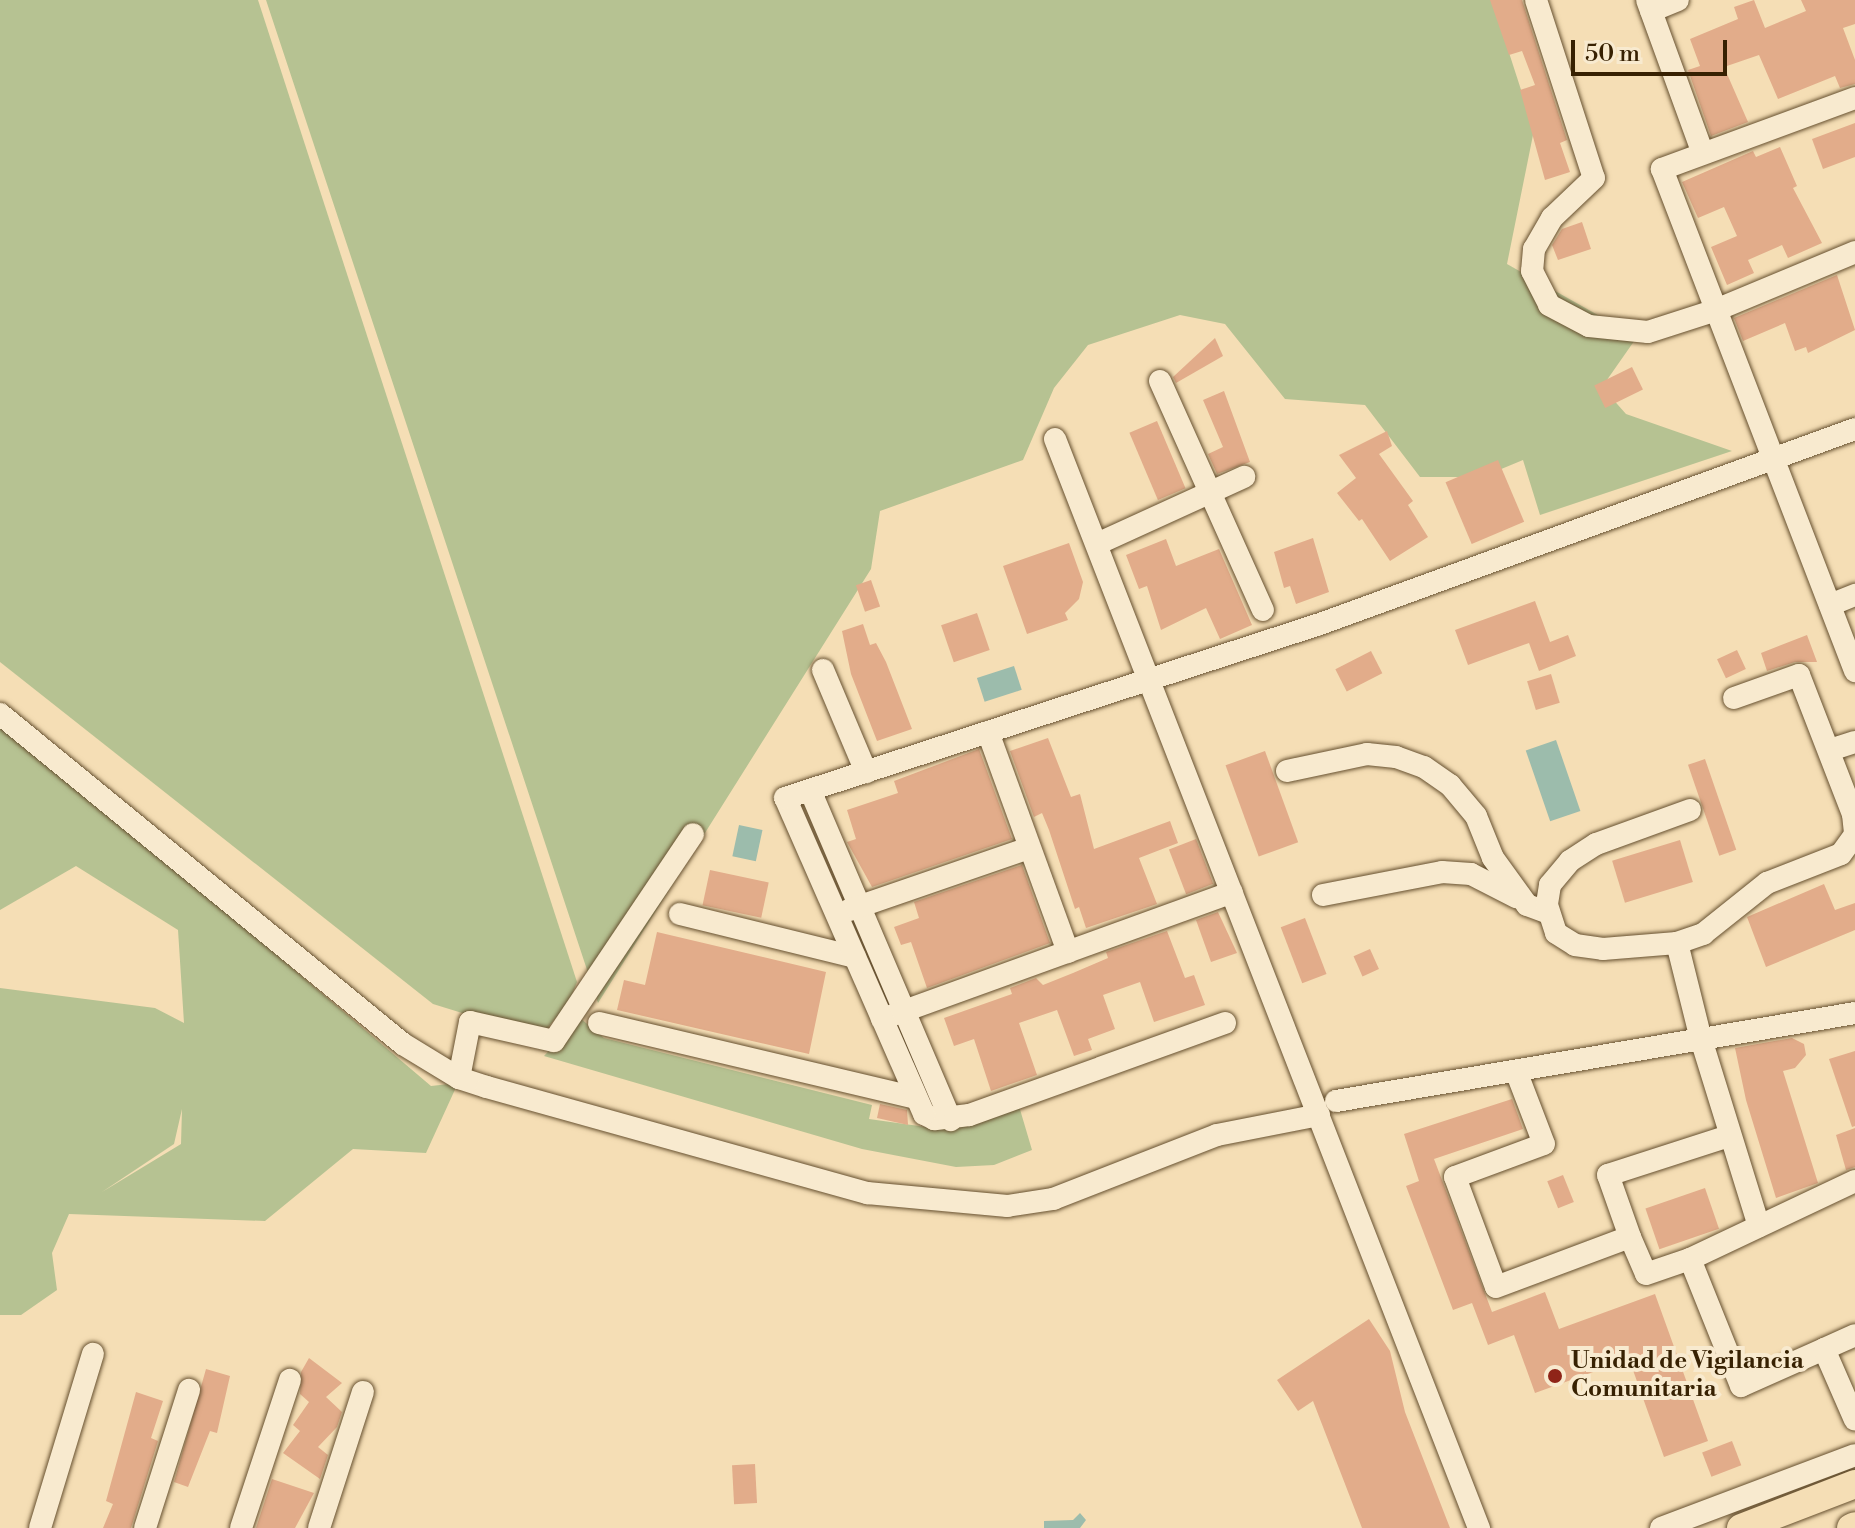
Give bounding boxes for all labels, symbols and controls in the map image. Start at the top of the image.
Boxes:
scale bar [1575,24,1731,74]
text: 50 m [1585,39,1640,69]
place label: Unidad de Vigilancia Comunitaria [1571,1348,1804,1404]
marker: Unidad de Vigilancia Comunitaria [1546,1367,1564,1385]

